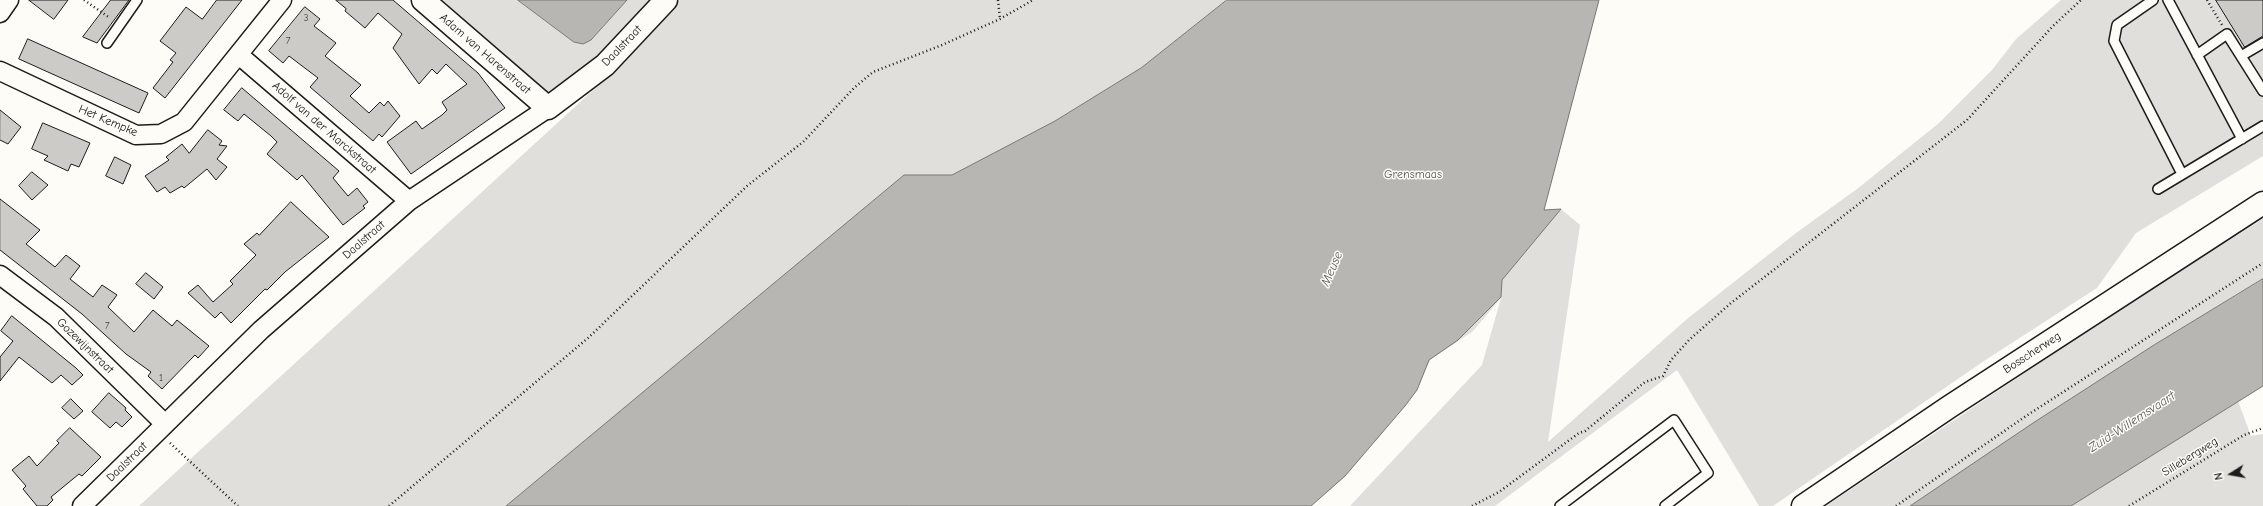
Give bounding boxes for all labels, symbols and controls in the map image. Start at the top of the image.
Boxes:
street label: Adam van Harenstraat [437,11,533,97]
house number: 3 [303,12,309,24]
street label: Daalstraat [599,23,645,69]
house number: 7 [286,35,290,47]
street label: Adolf van der Marckstraat [269,79,379,177]
street label: Het Kempke [76,102,140,140]
park label: Grensmaas [1384,168,1442,182]
street label: Daalstraat [340,218,388,262]
water label: Meuse [1318,249,1346,289]
street label: Gozewijnstraat [53,315,117,377]
house number: 7 [105,320,109,332]
street label: Bosscherweg [2000,329,2064,377]
house number: 1 [159,372,163,384]
water label: Zuid-Willemsvaart [2086,388,2178,456]
street label: Sillebergweg [2159,434,2221,480]
street label: Daalstraat [104,439,150,485]
north arrow [2211,454,2251,494]
text: N [2212,472,2226,481]

